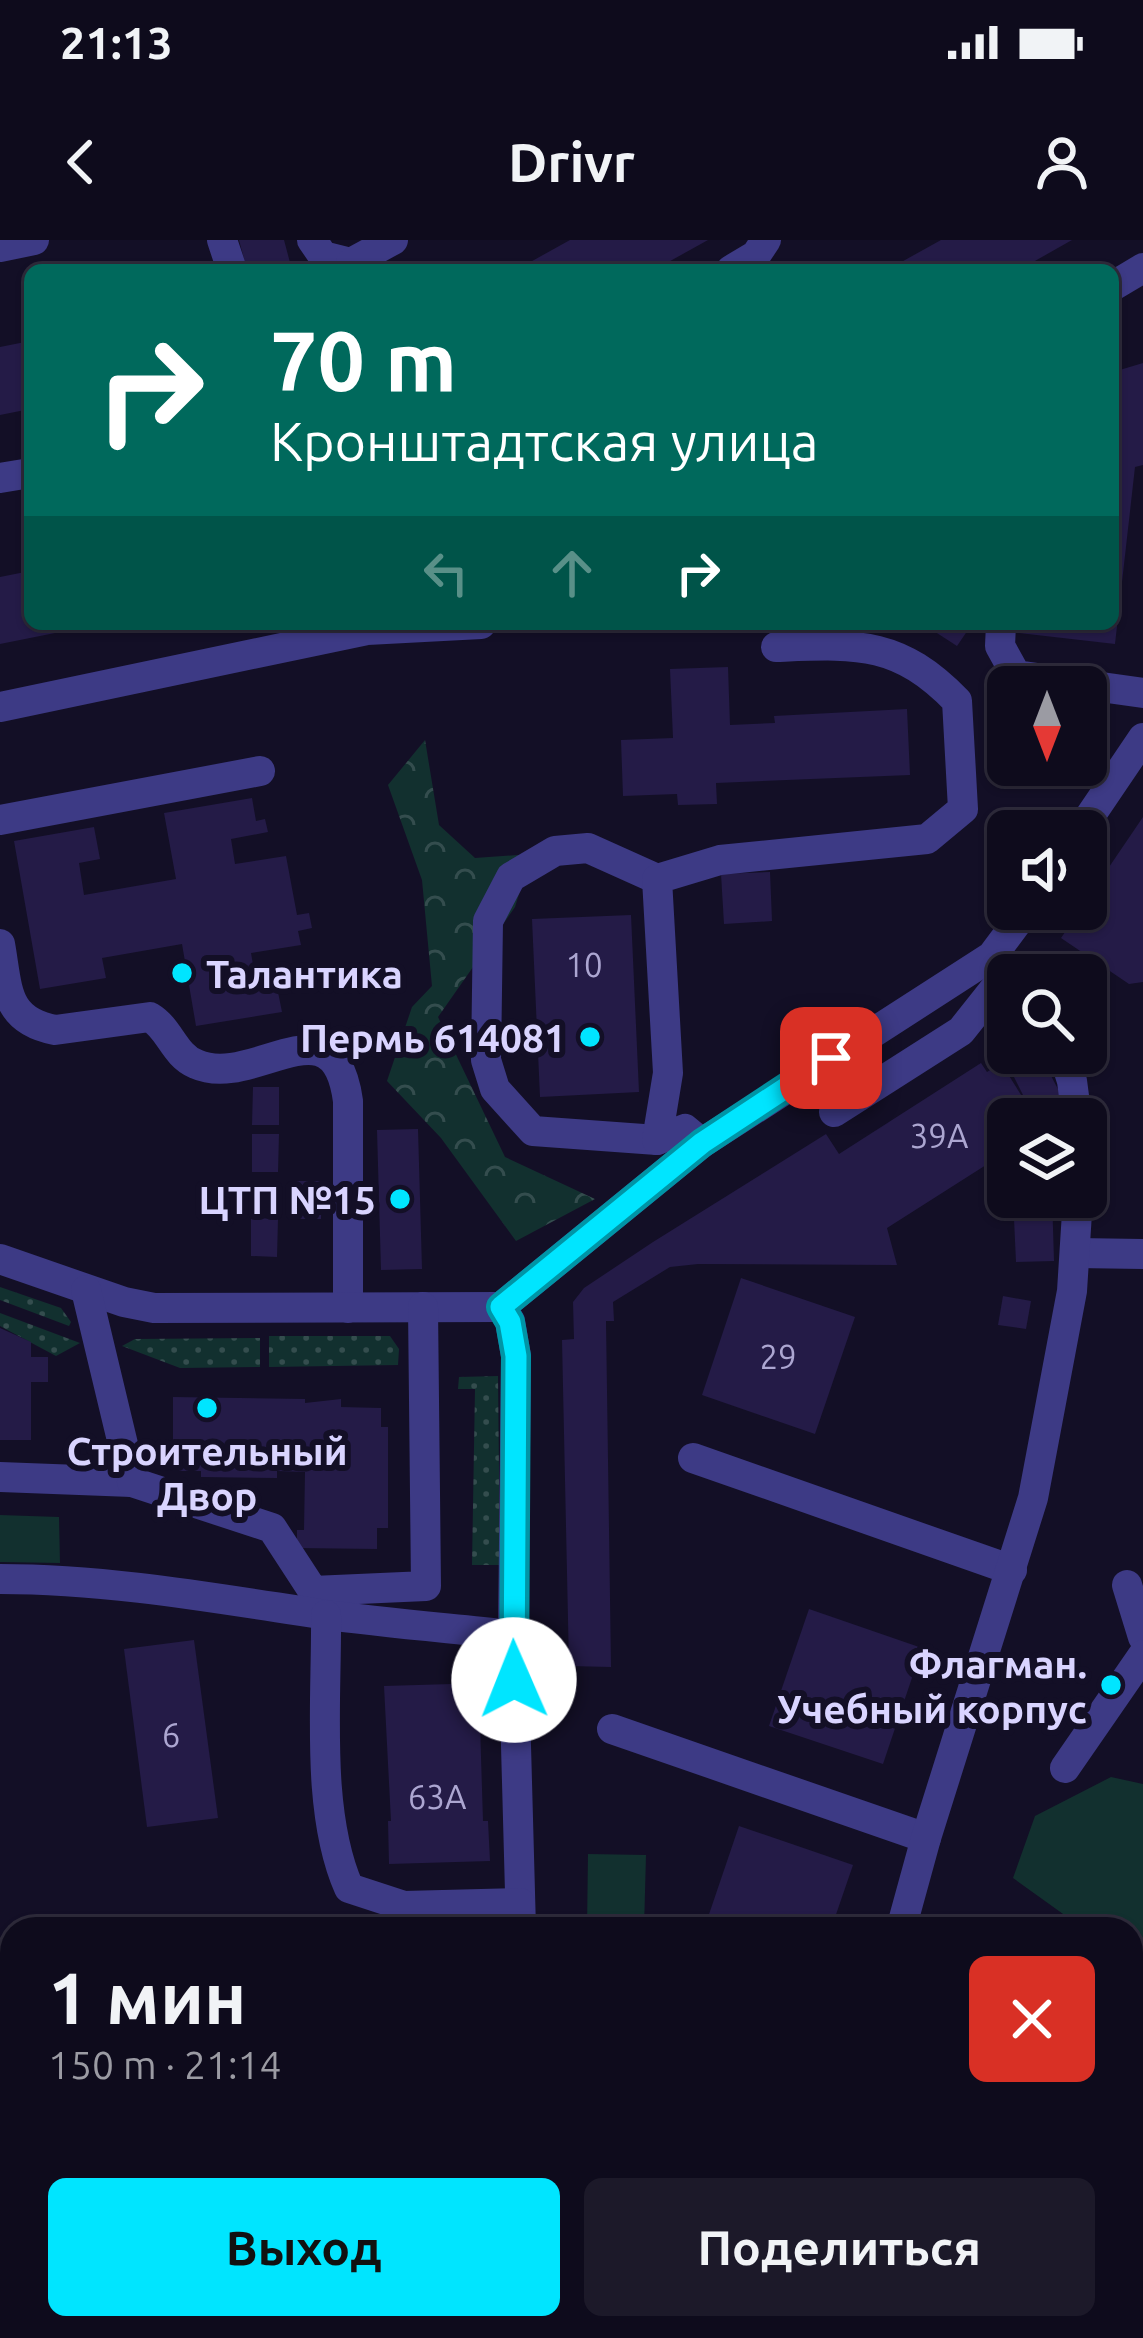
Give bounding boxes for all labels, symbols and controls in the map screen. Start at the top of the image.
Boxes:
text: 21:13 [60,17,173,68]
icon: back [48,129,114,195]
icon: person [1029,129,1095,195]
text: Drivr [508,132,635,192]
icon: right [72,312,228,468]
text: 70 m [270,313,457,407]
text: Кронштадтская улица [270,411,819,471]
icon: left [413,540,479,606]
icon: ahead [539,540,605,606]
icon: right [665,540,731,606]
north arrow [987,666,1107,786]
map controls [987,666,1107,1218]
button: sound [987,810,1107,930]
house number: 10 [565,946,603,983]
place label: Талантика [206,952,403,995]
button: search [987,954,1107,1074]
marker: Талантика [169,960,195,986]
pin [780,1007,882,1109]
place label: Пермь 614081 [300,1016,566,1059]
marker: Пермь 614081 [577,1024,603,1050]
icon: arrive [798,1025,864,1091]
button: layers [987,1098,1107,1218]
house number: 39А [910,1117,969,1154]
place label: ЦТП №15 [198,1178,376,1221]
marker: ЦТП №15 [387,1186,413,1212]
house number: 29 [759,1338,797,1375]
marker: Строительный Двор [194,1395,220,1421]
place label: Строительный Двор [66,1429,348,1517]
position arrow [451,1617,577,1743]
place label: Флагман. Учебный корпус [777,1642,1087,1730]
marker: Флагман. Учебный корпус [1098,1672,1124,1698]
house number: 6 [162,1716,180,1753]
house number: 63А [408,1778,467,1815]
button: close [969,1956,1095,2082]
text: 1 мин [48,1957,247,2038]
text: 150 m · 21:14 [48,2043,282,2086]
button: Выход [48,2178,560,2316]
button: Поделиться [584,2178,1095,2316]

